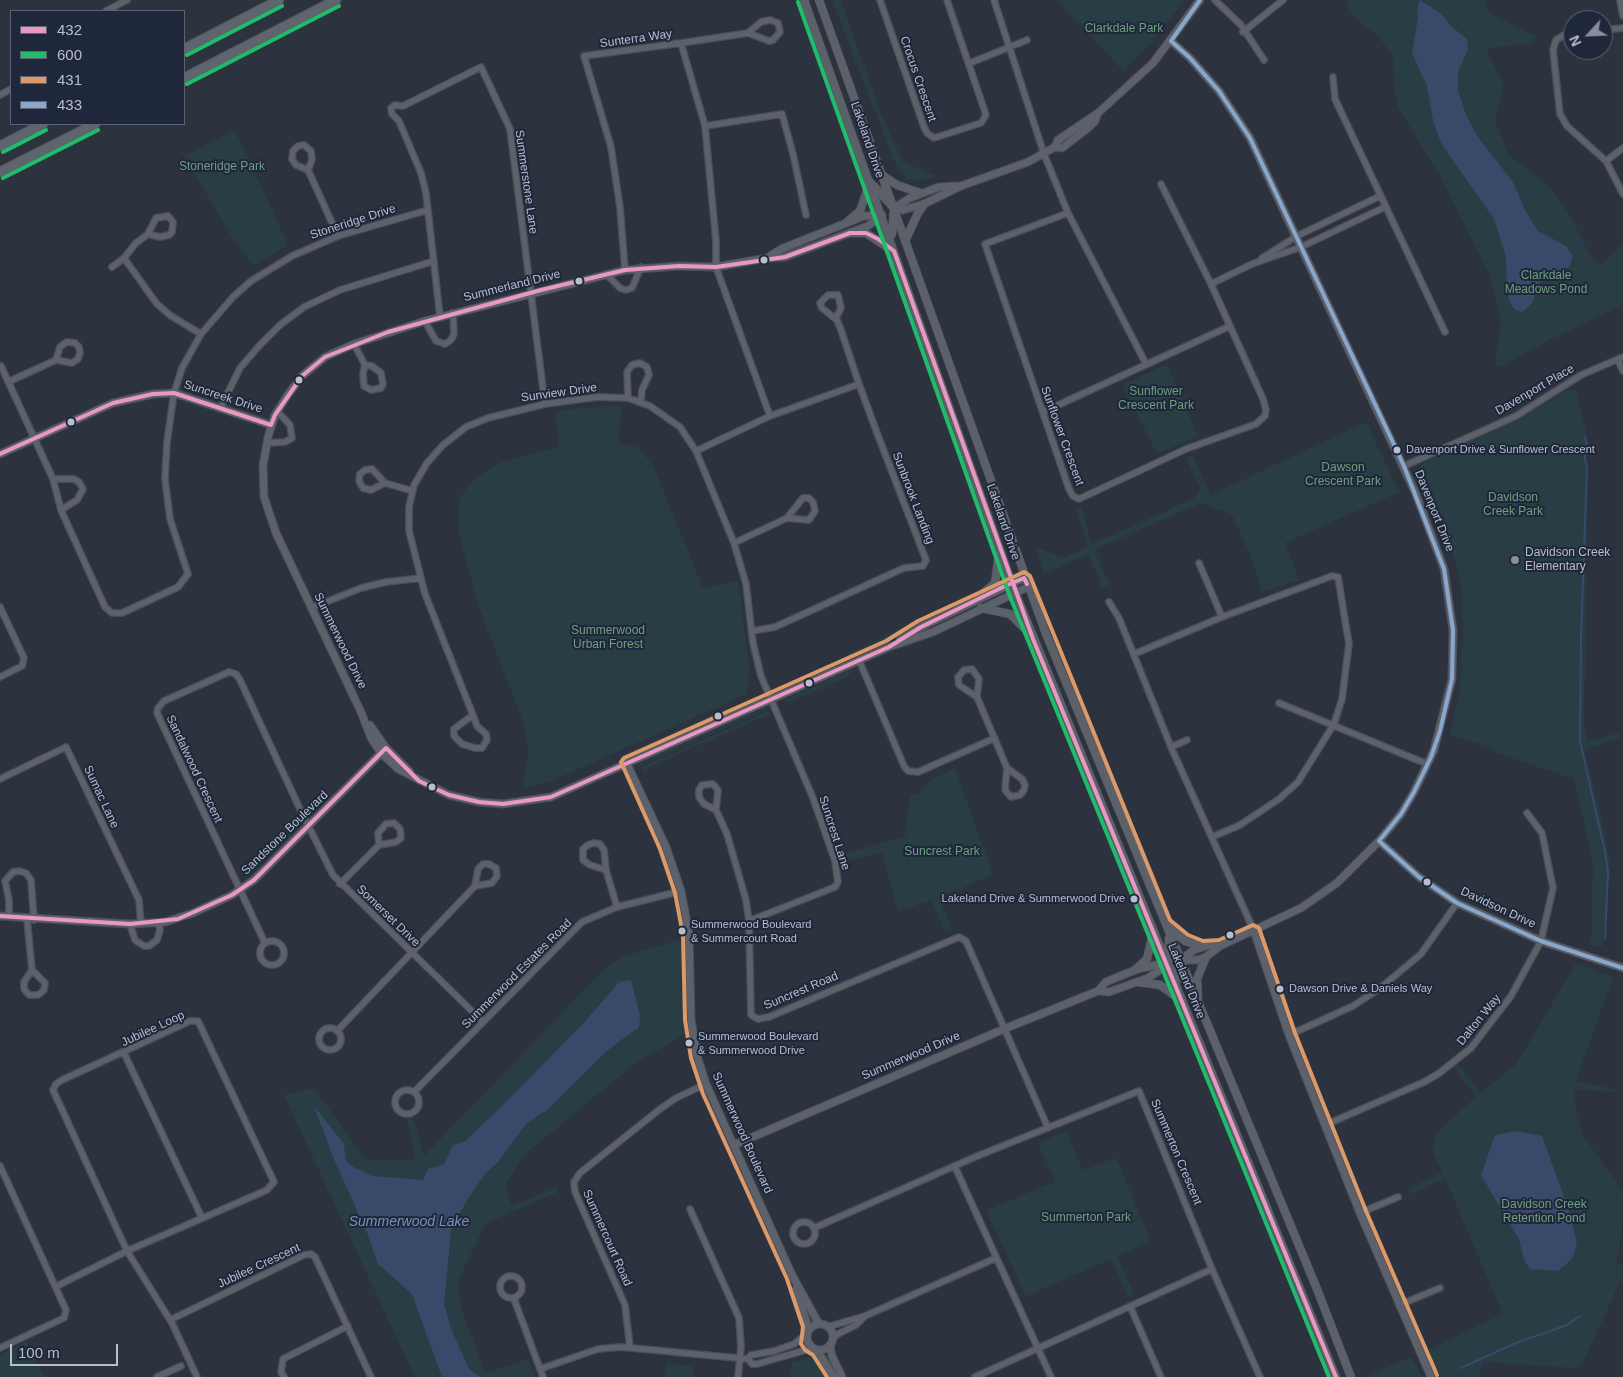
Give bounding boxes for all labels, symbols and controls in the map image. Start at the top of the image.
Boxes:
legend [10,10,185,125]
north arrow [1563,10,1613,60]
text: 432 [57,21,82,38]
park label: Clarkdale Park [1085,22,1163,36]
street label: Sunterra Way [599,27,673,51]
text: N [1566,33,1585,49]
street label: Crocus Crescent [897,34,939,124]
text: 600 [57,46,82,63]
text: 431 [57,71,82,88]
text: 433 [57,96,82,113]
street label: Lakeland Drive [847,100,887,180]
street label: Summerstone Lane [512,129,540,235]
park label: Stoneridge Park [179,160,265,174]
street label: Stoneridge Drive [308,201,398,243]
unlabelled marker [759,255,769,265]
street label: Summerland Drive [462,267,562,305]
park label: Clarkdale Meadows Pond [1505,269,1587,297]
unlabelled marker [574,276,584,286]
street label: Davenport Place [1493,362,1577,418]
unlabelled marker [294,375,304,385]
street label: Suncreek Drive [182,377,264,417]
street label: Sunview Drive [520,381,598,405]
street label: Sunflower Crescent [1037,384,1087,488]
park label: Sunflower Crescent Park [1118,385,1194,413]
unlabelled marker [66,417,76,427]
place label: Davenport Drive & Sunflower Crescent [1406,443,1595,457]
marker: Davenport Drive & Sunflower Crescent [1392,445,1402,455]
street label: Sunbrook Landing [889,450,937,546]
park label: Dawson Crescent Park [1305,461,1381,489]
street label: Davenport Drive [1411,468,1457,554]
street label: Lakeland Drive [983,482,1023,562]
park label: Davidson Creek Park [1483,491,1543,519]
place label: Davidson Creek Elementary [1525,546,1610,574]
marker: Davidson Creek Elementary [1509,554,1521,566]
street label: Summerwood Drive [310,590,370,692]
park label: Summerwood Urban Forest [571,624,645,652]
unlabelled marker [804,678,814,688]
unlabelled marker [713,711,723,721]
street label: Sandalwood Crescent [163,713,225,825]
street label: Sumac Lane [80,763,122,831]
unlabelled marker [427,782,437,792]
street label: Sandstone Boulevard [239,788,331,878]
street label: Suncrest Lane [815,794,853,872]
park label: Suncrest Park [904,845,980,859]
unlabelled marker [1422,877,1432,887]
street label: Somerset Drive [353,882,423,950]
street label: Davidson Drive [1458,884,1538,932]
place label: Lakeland Drive & Summerwood Drive [942,892,1125,906]
marker: Lakeland Drive & Summerwood Drive [1129,894,1139,904]
street label: Summerwood Estates Road [459,916,575,1032]
place label: Summerwood Boulevard & Summercourt Road [691,918,811,944]
marker: Summerwood Boulevard & Summercourt Road [677,926,687,936]
unlabelled marker [1225,930,1235,940]
street label: Lakeland Drive [1164,941,1208,1021]
street label: Suncrest Road [762,969,840,1013]
place label: Dawson Drive & Daniels Way [1289,982,1432,996]
marker: Dawson Drive & Daniels Way [1275,984,1285,994]
street label: Dalton Way [1454,992,1504,1048]
street label: Jubilee Loop [119,1008,187,1050]
street label: Summerwood Drive [860,1029,962,1083]
place label: Summerwood Boulevard & Summerwood Drive [698,1030,818,1056]
marker: Summerwood Boulevard & Summerwood Drive [684,1038,694,1048]
street label: Summerwood Boulevard [709,1070,775,1196]
street label: Summerton Crescent [1147,1097,1205,1207]
street label: Summercourt Road [579,1188,635,1288]
park label: Davidson Creek Retention Pond [1501,1198,1587,1226]
park label: Summerton Park [1041,1211,1131,1225]
water label: Summerwood Lake [349,1214,469,1230]
street label: Jubilee Crescent [215,1241,303,1291]
scale bar [12,1334,120,1366]
text: 100 m [18,1344,60,1361]

